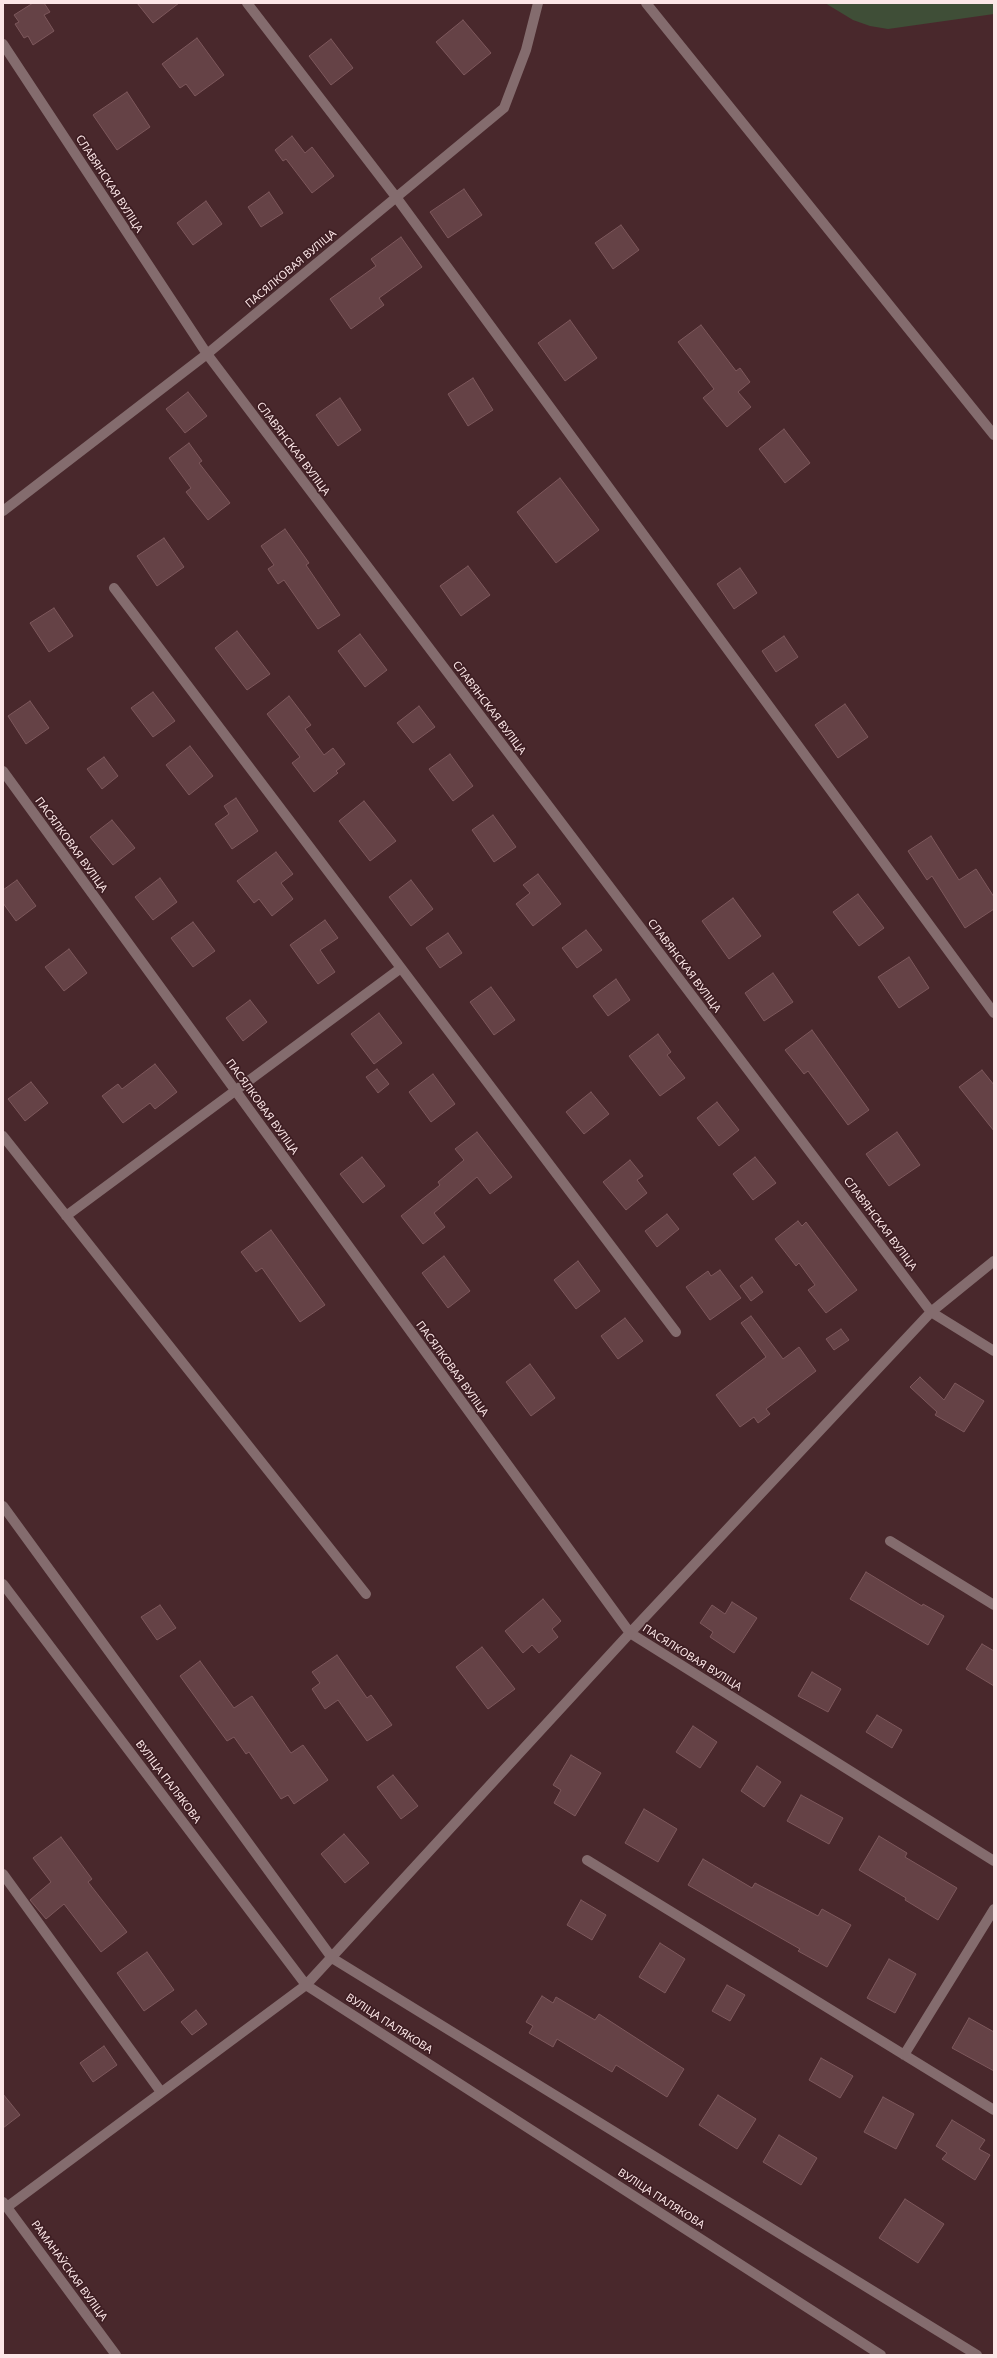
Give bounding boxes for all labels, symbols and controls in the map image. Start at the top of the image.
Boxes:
street label: СЛАВЯНСКАЯ ВУЛІЦА [72,133,146,235]
street label: ПАСЯЛКОВАЯ ВУЛІЦА [243,227,339,311]
street label: СЛАВЯНСКАЯ ВУЛІЦА [253,400,333,498]
street label: СЛАВЯНСКАЯ ВУЛІЦА [449,659,529,757]
street label: ПАСЯЛКОВАЯ ВУЛІЦА [32,795,110,895]
street label: СЛАВЯНСКАЯ ВУЛІЦА [644,917,724,1015]
street label: ПАСЯЛКОВАЯ ВУЛІЦА [223,1057,301,1157]
street label: СЛАВЯНСКАЯ ВУЛІЦА [840,1175,920,1273]
street label: ПАСЯЛКОВАЯ ВУЛІЦА [413,1319,491,1419]
street label: ПАСЯЛКОВАЯ ВУЛІЦА [640,1622,744,1694]
street label: ВУЛІЦА ПАЛЯКОВА [132,1738,204,1826]
street label: ВУЛІЦА ПАЛЯКОВА [343,1991,435,2057]
street label: ВУЛІЦА ПАЛЯКОВА [615,2166,707,2232]
street label: РАМАНАЎСКАЯ ВУЛІЦА [28,2218,110,2324]

